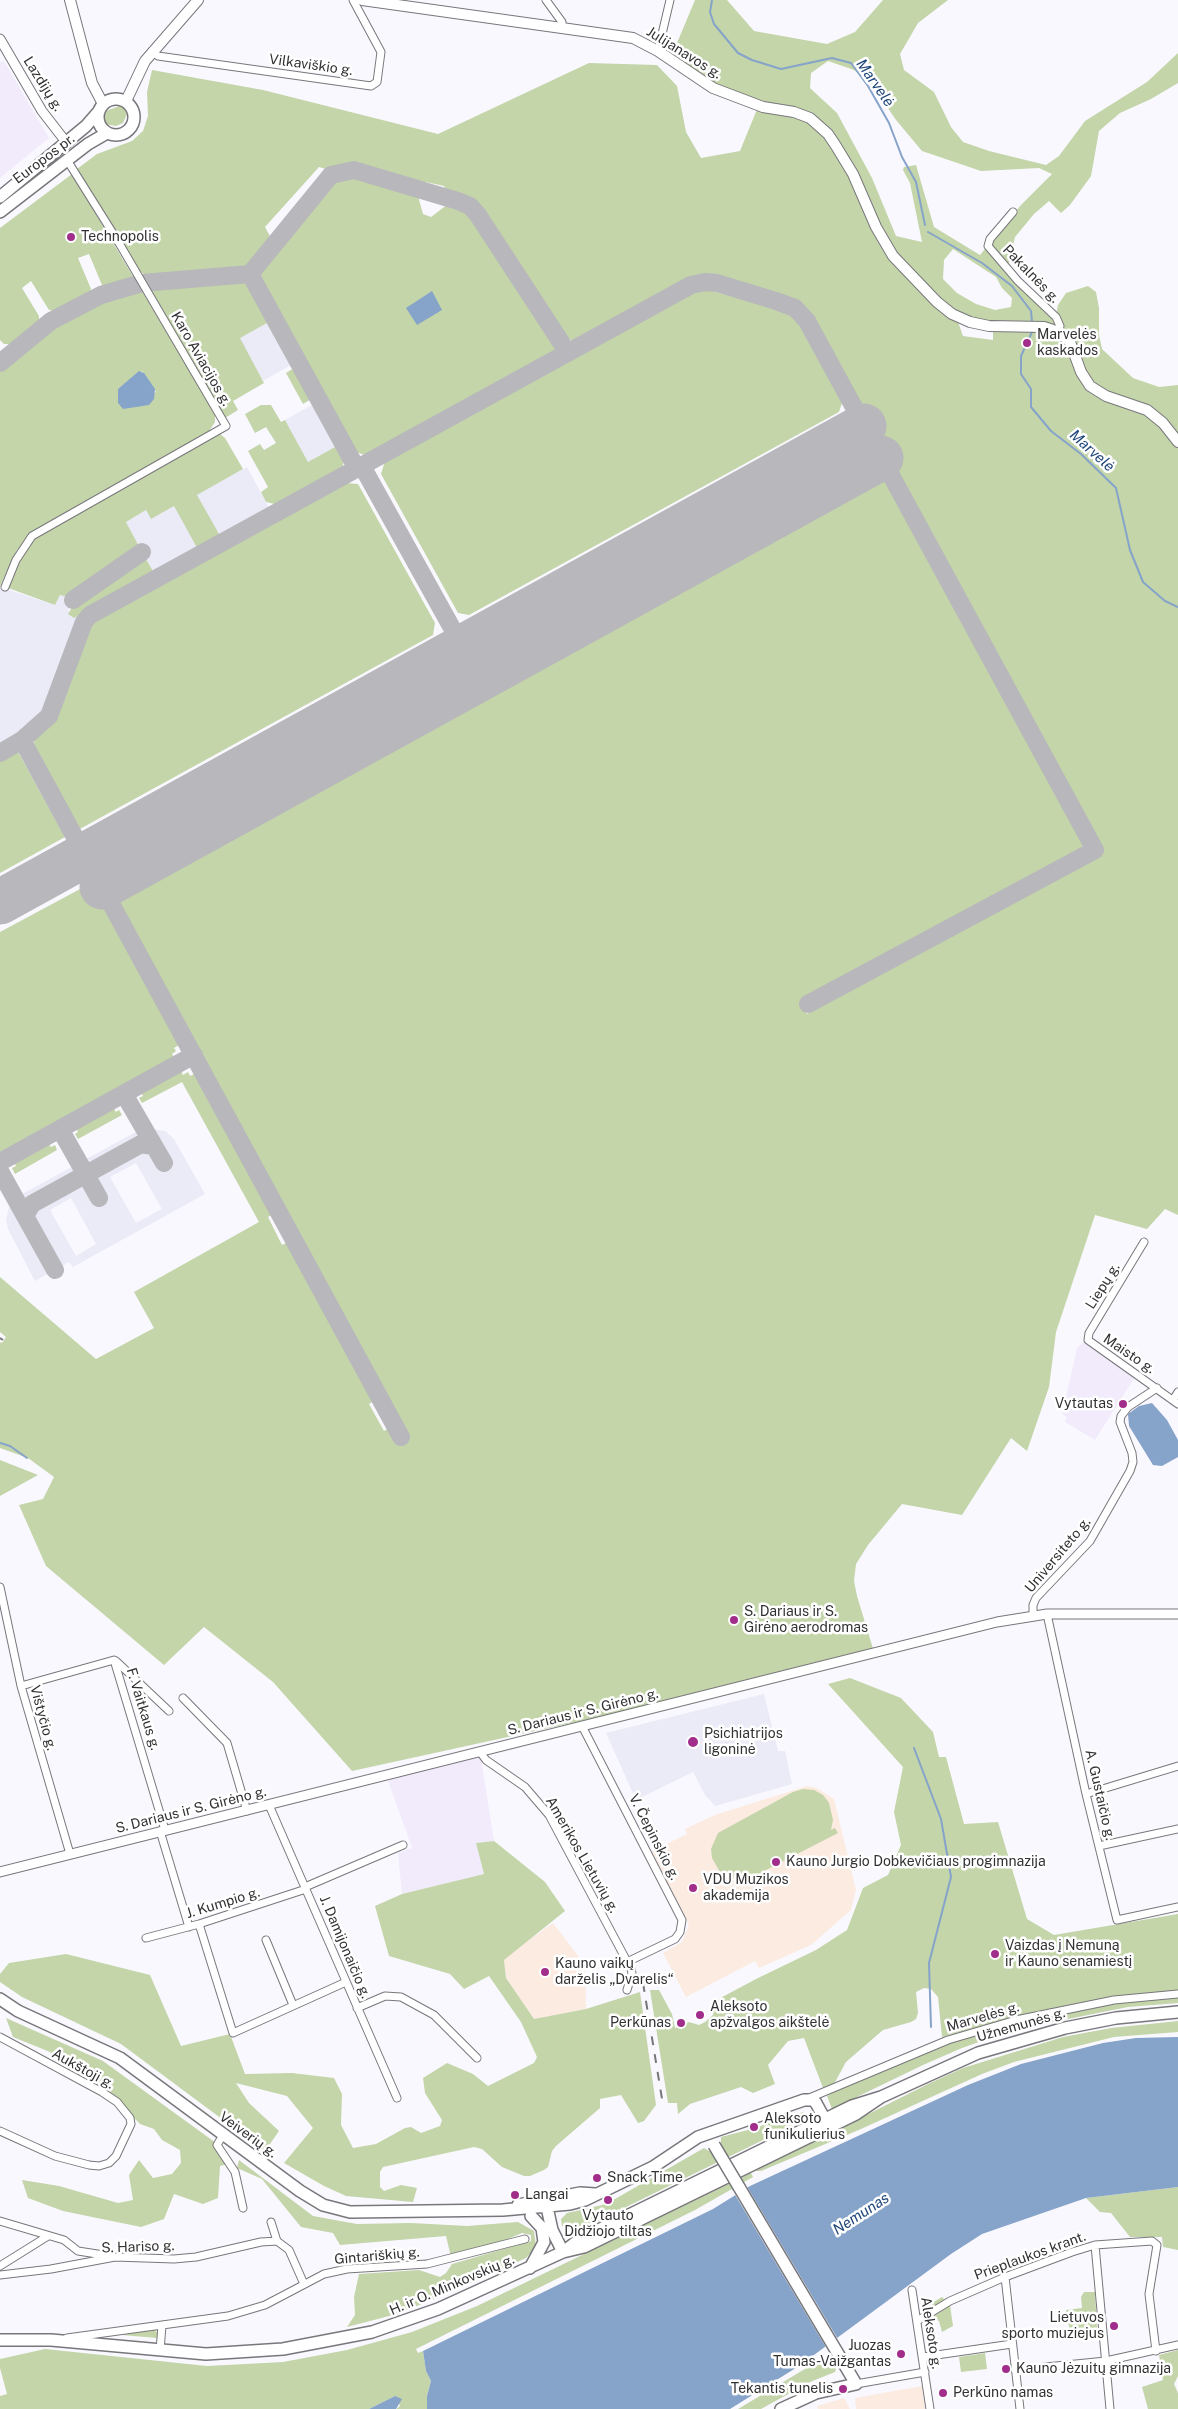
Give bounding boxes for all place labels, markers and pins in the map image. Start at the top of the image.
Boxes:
place label: Technopolis [81,229,159,245]
marker: Technopolis [65,231,77,243]
place label: Marvelės kaskados [1037,327,1098,360]
marker: Marvelės kaskados [1021,337,1033,349]
place label: Vytautas [1055,1396,1113,1412]
marker: Vytautas [1117,1398,1129,1410]
place label: S. Dariaus ir S. Girėno aerodromas [744,1604,868,1636]
marker: S. Dariaus ir S. Girėno aerodromas [728,1614,740,1626]
place label: Psichiatrijos ligoninė [704,1726,783,1758]
marker: Psichiatrijos ligoninė [686,1735,700,1749]
place label: Kauno Jurgio Dobkevičiaus progimnazija [786,1854,1046,1870]
marker: Kauno Jurgio Dobkevičiaus progimnazija [770,1856,782,1868]
place label: VDU Muzikos akademija [703,1872,789,1904]
marker: VDU Muzikos akademija [687,1882,699,1894]
place label: Vaizdas į Nemuną ir Kauno senamiestį [1005,1938,1132,1970]
marker: Vaizdas į Nemuną ir Kauno senamiestį [989,1948,1001,1960]
place label: Kauno vaikų darželis „Dvarelis“ [555,1956,674,1988]
marker: Kauno vaikų darželis „Dvarelis“ [539,1966,551,1978]
place label: Aleksoto apžvalgos aikštelė [710,1999,829,2031]
marker: Aleksoto apžvalgos aikštelė [694,2009,706,2021]
place label: Perkūnas [610,2015,671,2031]
marker: Perkūnas [675,2017,687,2029]
place label: Aleksoto funikulierius [764,2111,845,2144]
marker: Aleksoto funikulierius [748,2121,760,2133]
place label: Snack Time [607,2170,683,2186]
marker: Snack Time [591,2172,603,2184]
place label: Langai [525,2187,568,2203]
marker: Langai [509,2189,521,2201]
marker: Vytauto Didžiojo tiltas [602,2194,614,2206]
place label: Vytauto Didžiojo tiltas [564,2208,652,2240]
place label: Lietuvos sporto muziejus [1002,2310,1104,2342]
marker: Lietuvos sporto muziejus [1108,2320,1120,2332]
place label: Juozas Tumas-Vaižgantas [773,2338,891,2370]
marker: Juozas Tumas-Vaižgantas [895,2348,907,2360]
place label: Kauno Jėzuitų gimnazija [1016,2361,1171,2377]
marker: Kauno Jėzuitų gimnazija [1000,2363,1012,2375]
place label: Tekantis tunelis [731,2381,833,2397]
marker: Tekantis tunelis [837,2383,849,2395]
place label: Perkūno namas [953,2385,1053,2401]
marker: Perkūno namas [937,2387,949,2399]

